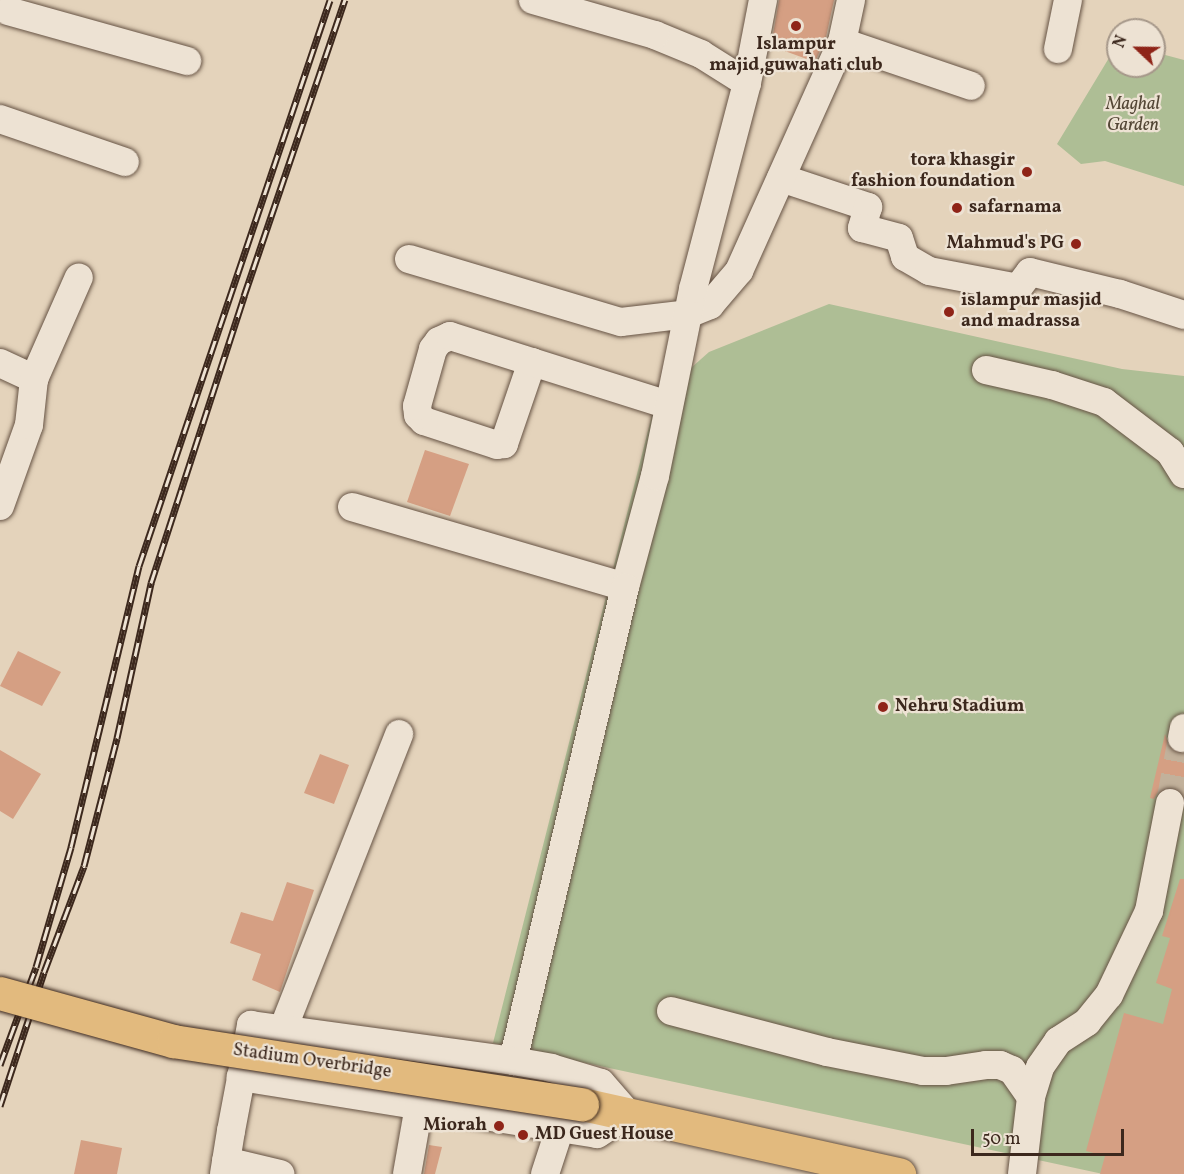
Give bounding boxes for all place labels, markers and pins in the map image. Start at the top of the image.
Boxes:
marker: Islampur majid,guwahati club [789,19,803,33]
place label: Islampur majid,guwahati club [709,35,883,78]
place label: tora khasgir fashion foundation [851,151,1015,194]
marker: tora khasgir fashion foundation [1020,165,1034,179]
place label: safarnama [969,197,1062,219]
marker: safarnama [950,201,964,215]
place label: Mahmud's PG [946,233,1064,255]
marker: Mahmud's PG [1069,237,1083,251]
place label: islampur masjid and madrassa [961,291,1102,334]
marker: islampur masjid and madrassa [942,305,956,319]
place label: Nehru Stadium [895,696,1024,718]
marker: Nehru Stadium [876,700,890,714]
place label: Miorah [423,1115,487,1137]
marker: Miorah [492,1119,506,1133]
place label: MD Guest House [535,1124,674,1146]
marker: MD Guest House [516,1128,530,1142]

